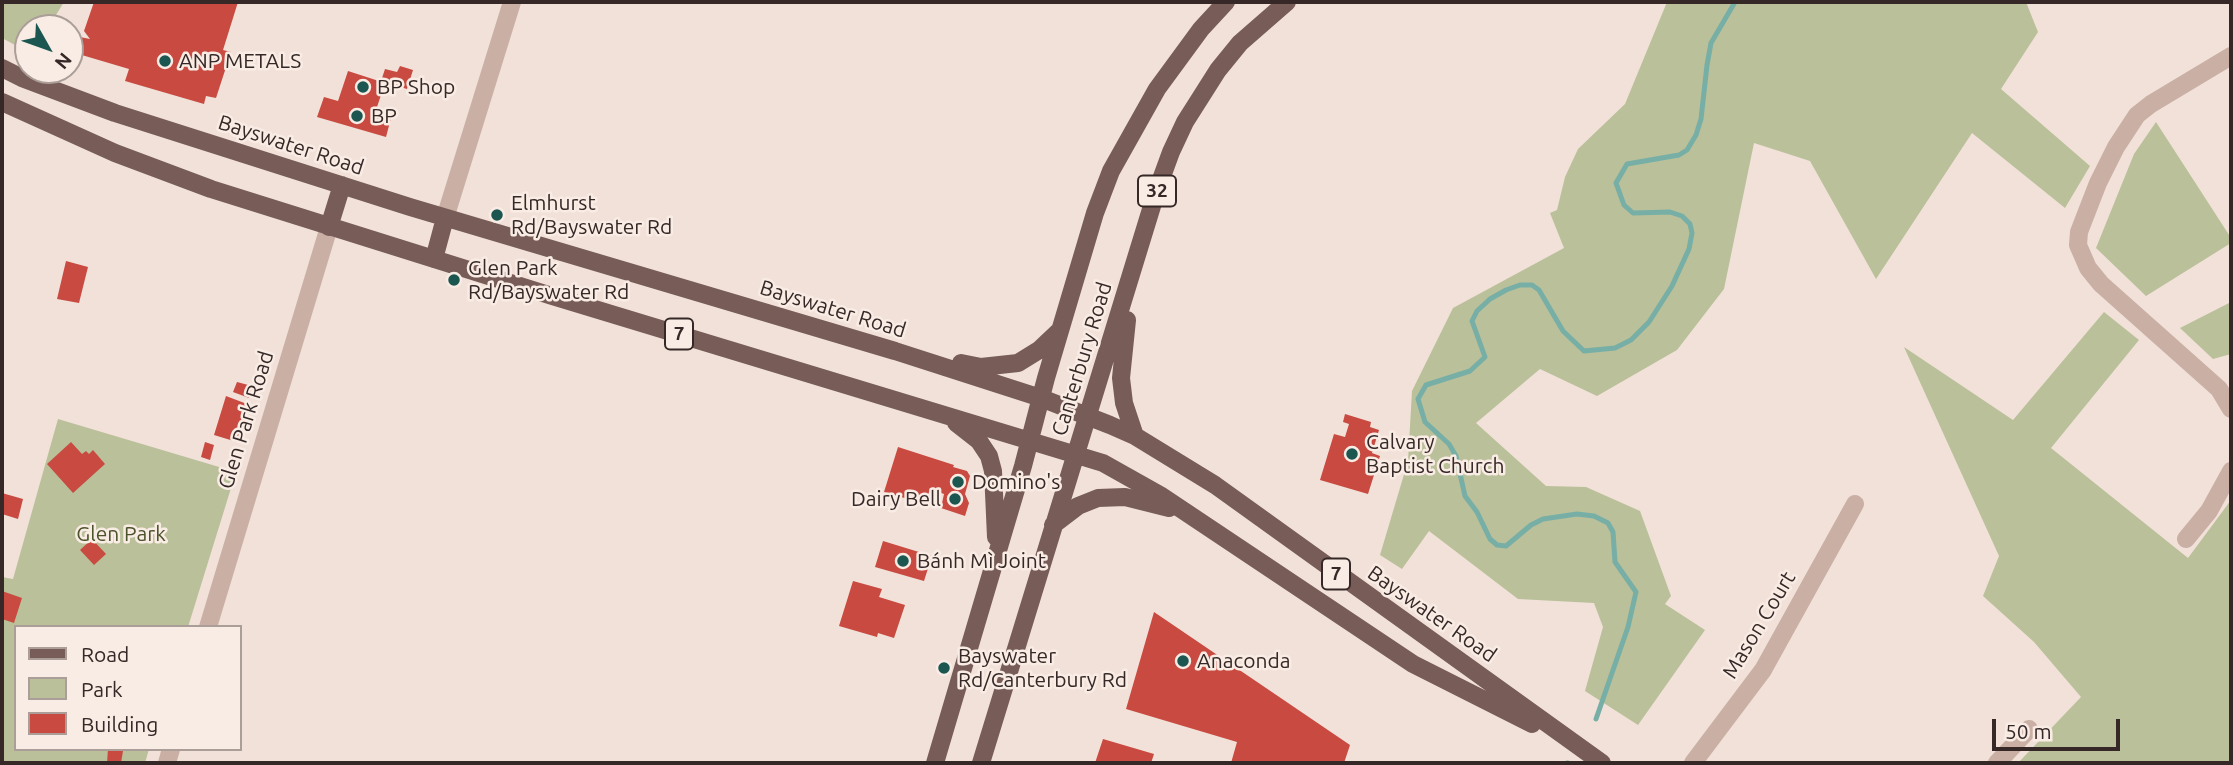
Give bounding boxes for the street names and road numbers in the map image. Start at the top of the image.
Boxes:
street label: Bayswater Road [215,110,367,180]
road number: 32 [1138,176,1176,206]
street label: Bayswater Road [757,275,909,343]
street label: Canterbury Road [1047,279,1117,439]
road number: 7 [665,318,693,350]
street label: Glen Park Road [213,348,279,492]
road number: 7 [1322,558,1350,590]
street label: Bayswater Road [1363,560,1501,668]
street label: Mason Court [1717,567,1801,683]

